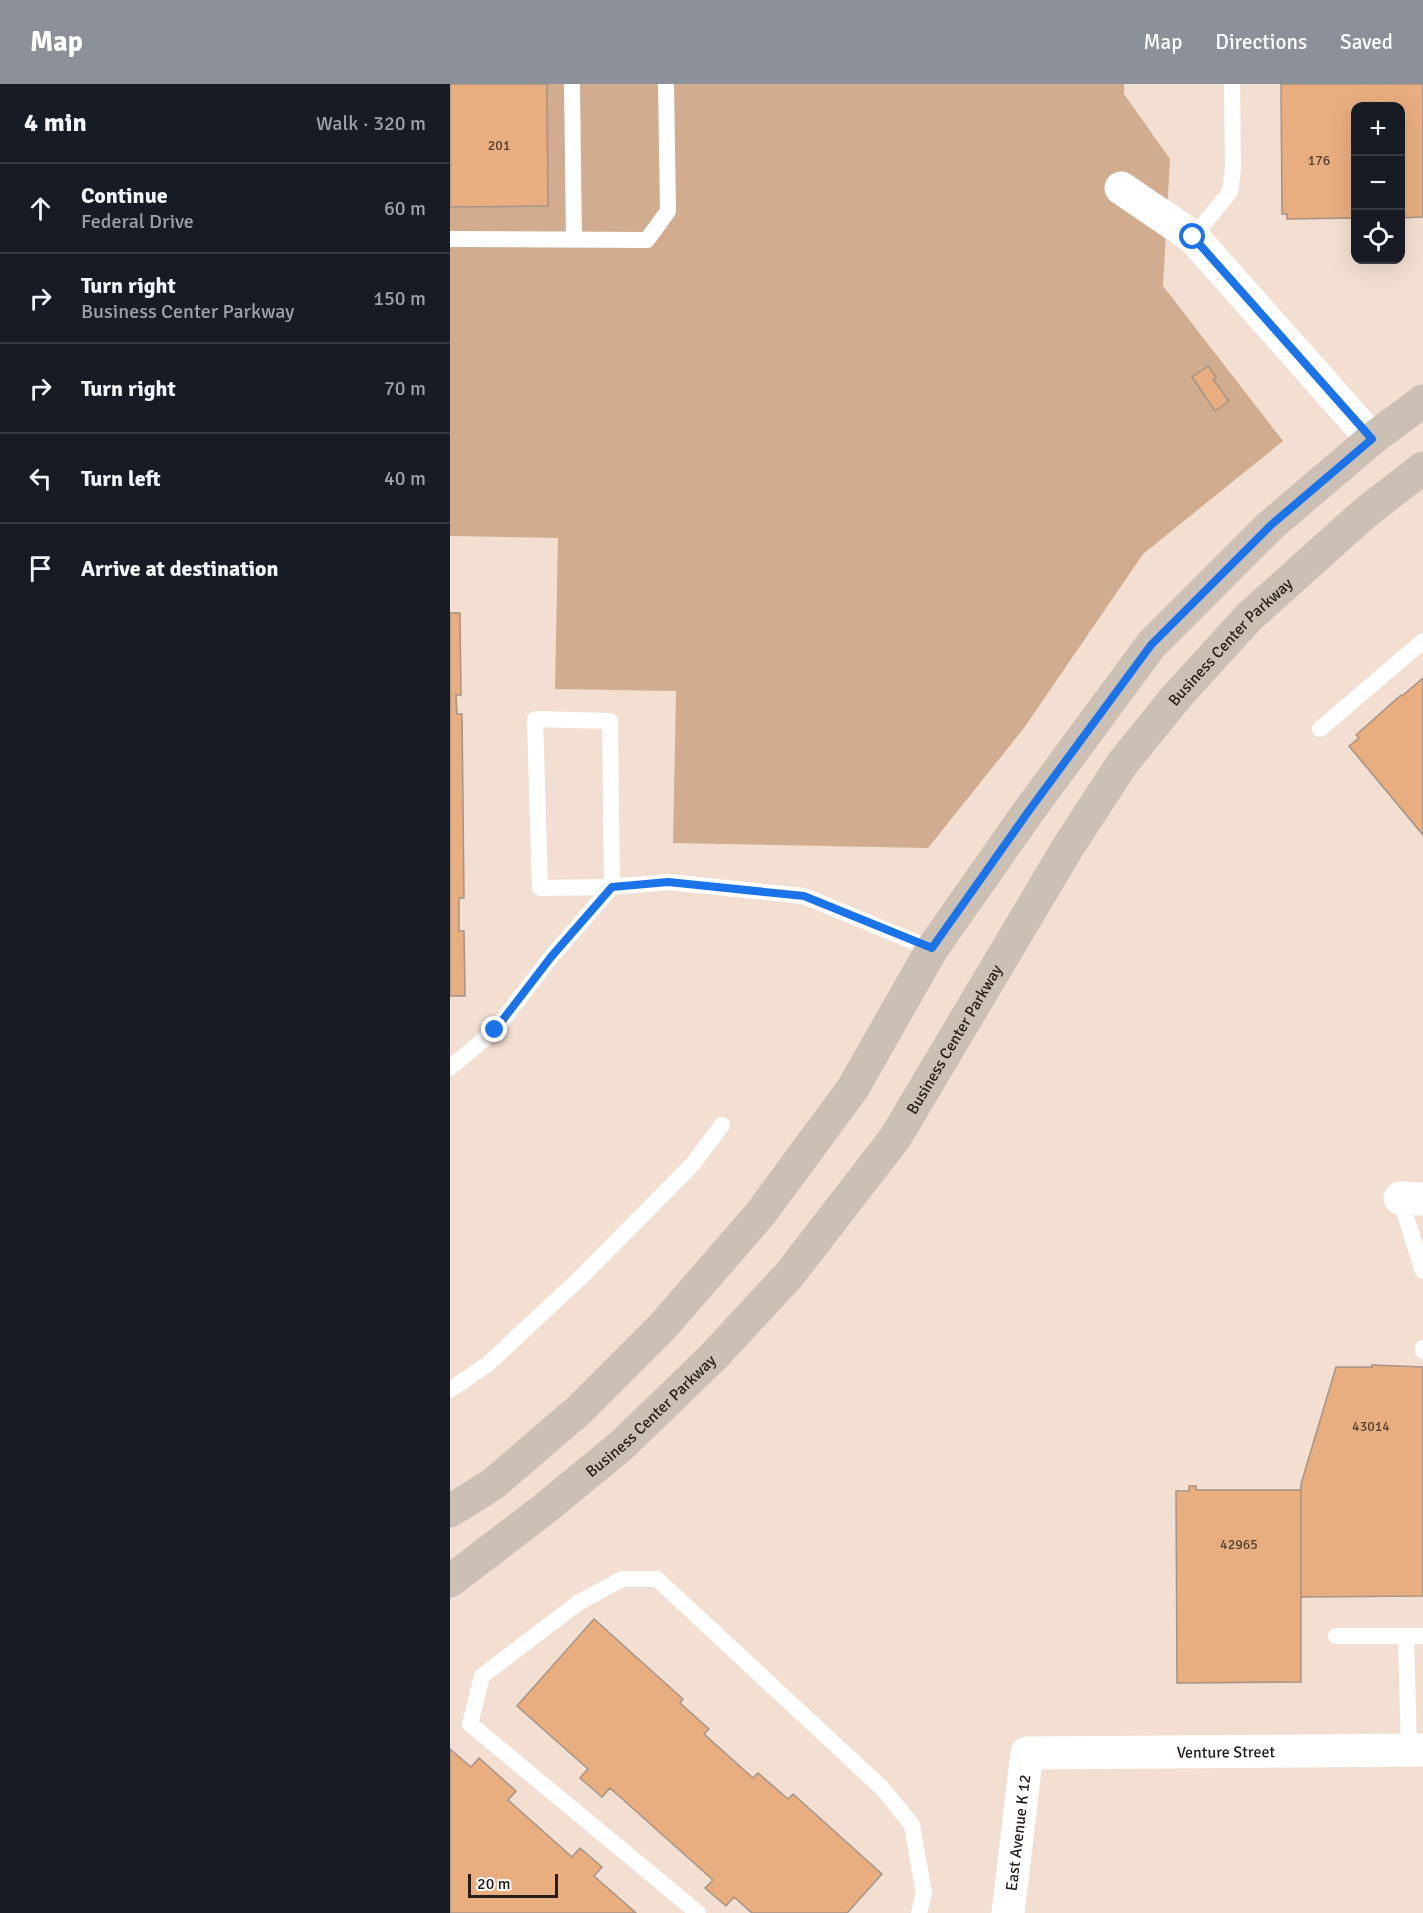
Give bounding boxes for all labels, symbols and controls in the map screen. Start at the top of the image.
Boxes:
text: Map [30,25,83,59]
text: Map [1144,29,1182,55]
text: Directions [1215,29,1307,55]
text: Saved [1340,29,1393,55]
map controls [1351,102,1405,264]
button: + [1351,102,1405,156]
text: 4 min [24,107,87,139]
text: Walk · 320 m [316,111,426,136]
house number: 201 [488,137,510,154]
house number: 176 [1308,152,1330,169]
button: − [1351,156,1405,210]
text: Continue [81,182,168,209]
icon: ahead [24,192,57,225]
text: 60 m [384,196,426,221]
text: Federal Drive [81,209,194,234]
button: locate [1351,210,1405,264]
route start [1179,223,1205,249]
text: Turn right [81,272,176,299]
icon: right [24,282,57,315]
text: 150 m [373,286,426,311]
text: Business Center Parkway [81,299,294,324]
icon: right [24,372,57,405]
text: Turn right [81,375,176,402]
text: 70 m [384,376,426,401]
icon: left [24,462,57,495]
text: Turn left [81,465,161,492]
text: 40 m [384,466,426,491]
icon: arrive [24,552,57,585]
text: Arrive at destination [81,555,278,582]
street label: Business Center Parkway [1164,573,1297,710]
street label: Business Center Parkway [902,961,1007,1118]
route end [481,1016,507,1042]
street label: Business Center Parkway [582,1350,721,1482]
house number: 43014 [1352,1418,1390,1435]
house number: 42965 [1220,1536,1258,1553]
street label: Venture Street [1177,1742,1276,1763]
street label: East Avenue K 12 [1002,1773,1035,1892]
scale bar [468,1871,558,1898]
text: 20 m [477,1874,511,1894]

